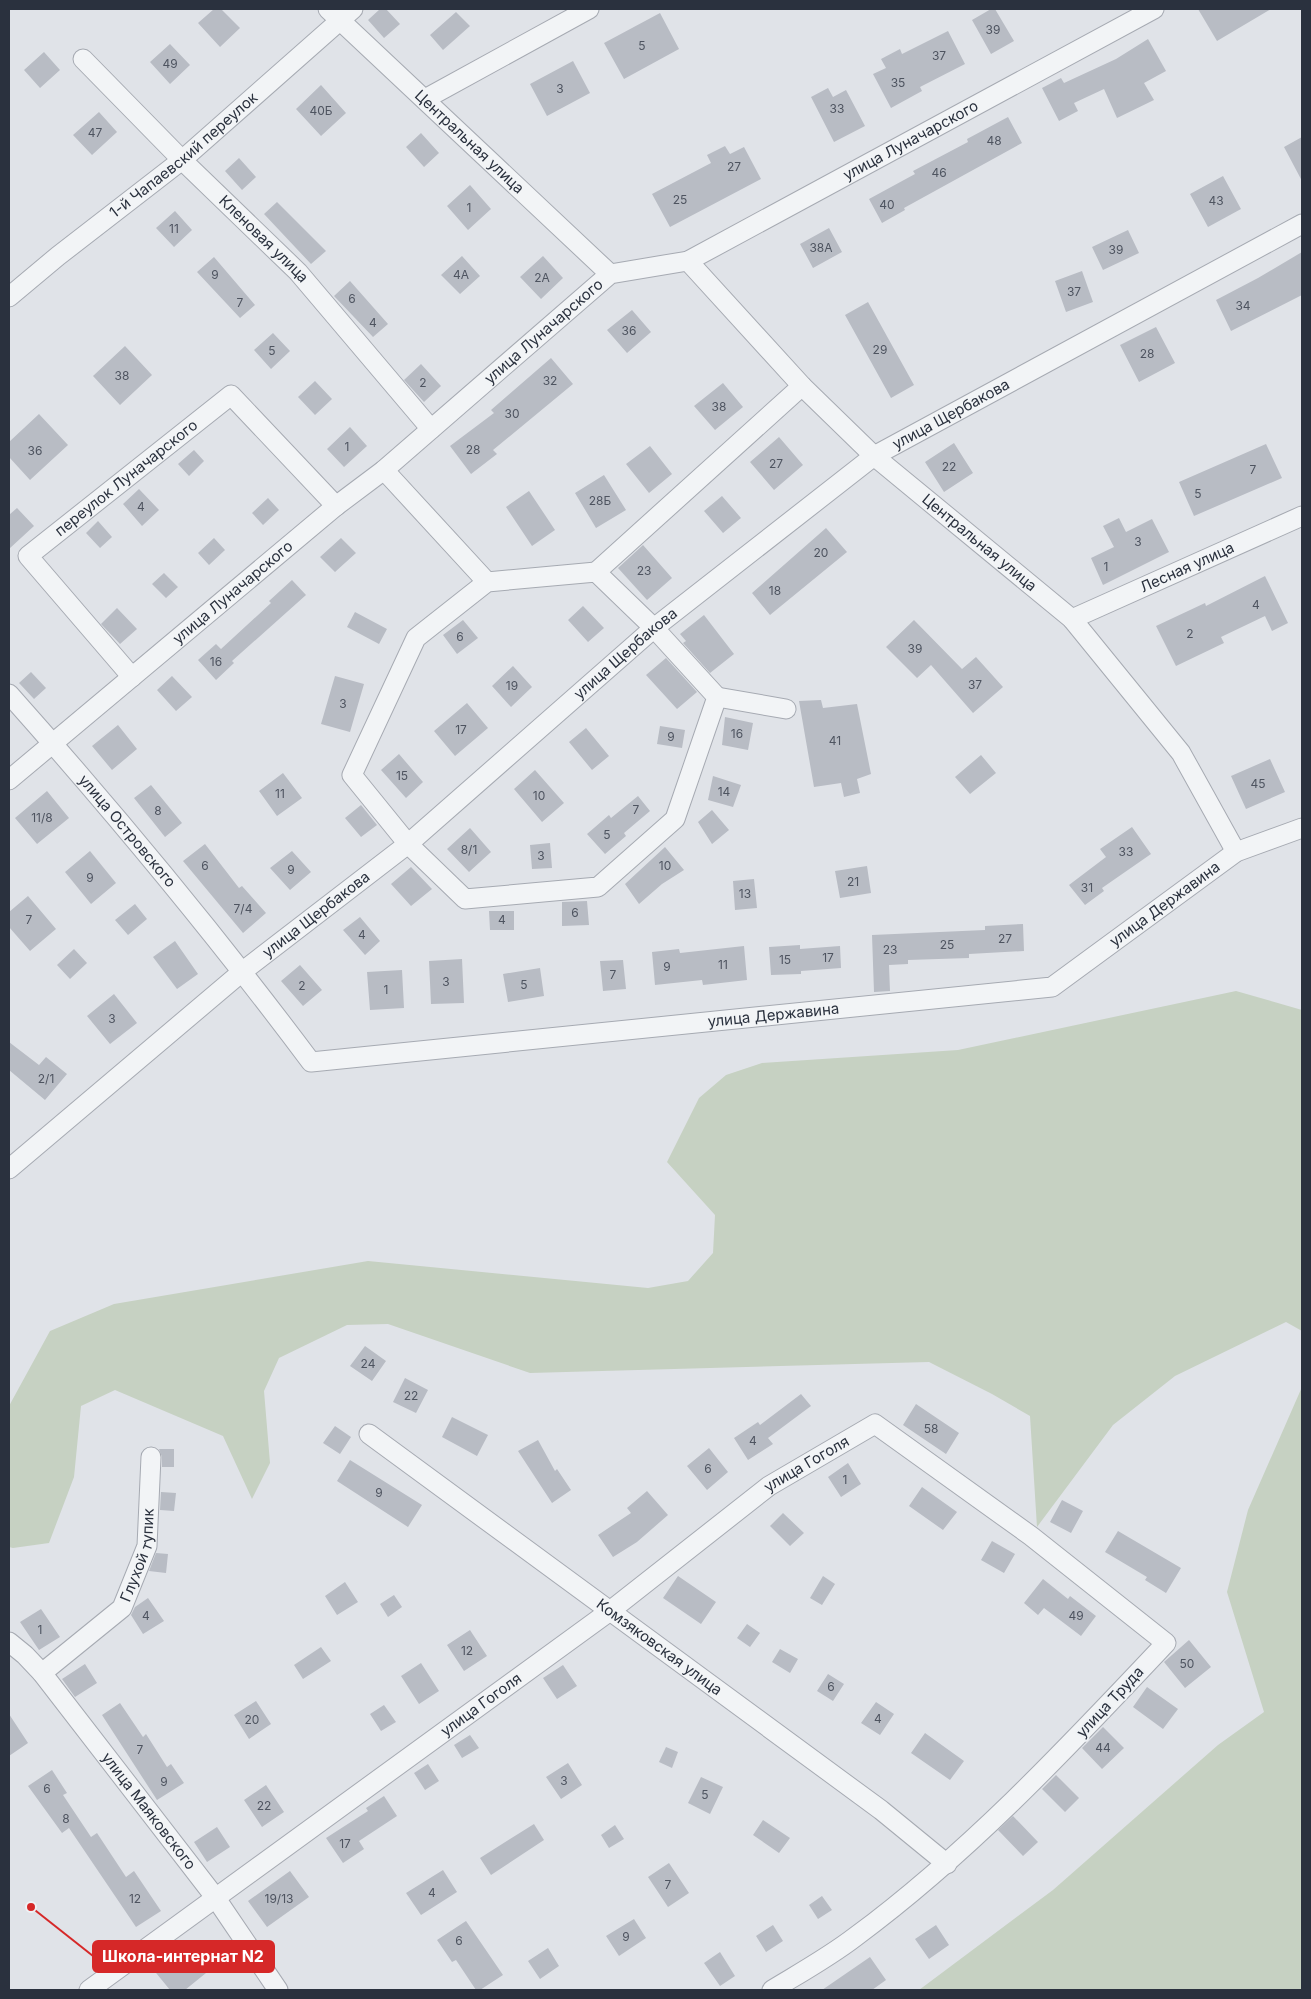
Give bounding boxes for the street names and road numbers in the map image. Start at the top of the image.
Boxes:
street label: Центральная улица [411,86,528,197]
street label: 1-й Чапаевский переулок [105,88,261,222]
street label: улица Луначарского [840,96,981,184]
street label: Кленовая улица [215,191,313,286]
street label: улица Луначарского [480,275,607,388]
street label: улица Щербакова [889,374,1013,453]
street label: переулок Луначарского [51,415,201,540]
street label: Центральная улица [918,490,1041,595]
street label: улица Луначарского [169,536,296,648]
street label: Лесная улица [1137,538,1237,596]
street label: улица Щербакова [570,603,681,703]
street label: улица Островского [75,770,180,891]
street label: улица Державина [1106,857,1223,950]
street label: улица Щербакова [258,867,373,962]
street label: улица Державина [707,999,840,1031]
street label: улица Гоголя [759,1431,852,1496]
street label: Глухой тупик [115,1508,158,1604]
street label: Комзяковская улица [593,1594,726,1699]
street label: улица Труда [1072,1662,1147,1741]
street label: улица Гоголя [437,1668,525,1740]
street label: улица Маяковского [98,1748,200,1873]

